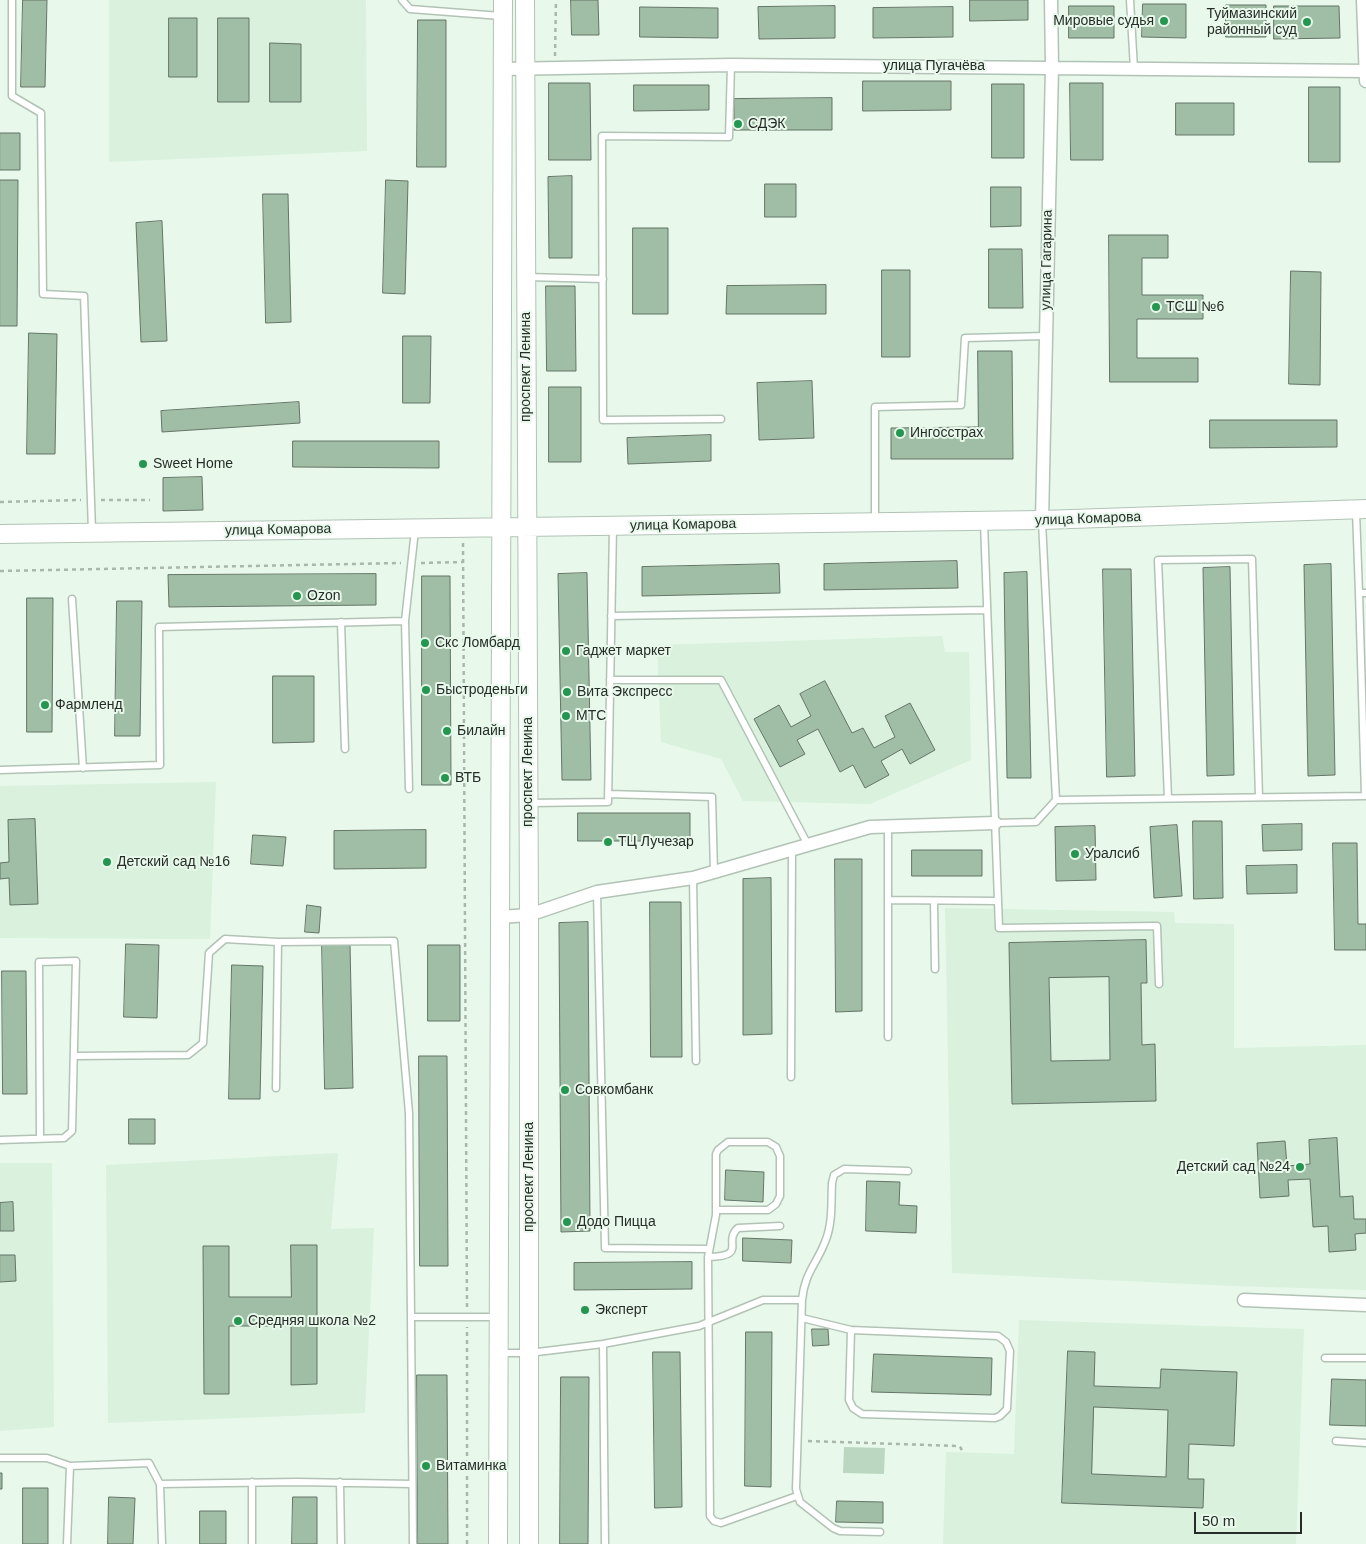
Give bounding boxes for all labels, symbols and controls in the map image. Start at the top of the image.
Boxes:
place label: Туймазинский районный суд [1206,6,1297,38]
place label: Мировые судья [1053,13,1154,29]
marker: Мировые судья [1158,15,1170,27]
marker: Туймазинский районный суд [1301,16,1313,28]
street label: улица Пугачёва [883,58,985,74]
place label: СДЭК [748,116,786,132]
marker: СДЭК [732,118,744,130]
street label: улица Гагарина [1038,210,1056,310]
place label: ТСШ №6 [1166,299,1224,315]
marker: ТСШ №6 [1150,301,1162,313]
street label: проспект Ленина [518,312,534,422]
place label: Ингосстрах [910,425,983,441]
marker: Ингосстрах [894,427,906,439]
place label: Sweet Home [153,456,233,472]
marker: Sweet Home [137,458,149,470]
street label: улица Комарова [1035,509,1141,529]
street label: улица Комарова [630,516,736,534]
street label: улица Комарова [225,521,331,539]
place label: Ozon [307,588,340,604]
marker: Ozon [291,590,303,602]
place label: Скс Ломбард [435,635,520,651]
marker: Скс Ломбард [419,637,431,649]
place label: Гаджет маркет [576,643,671,659]
marker: Гаджет маркет [560,645,572,657]
place label: Быстроденьги [436,682,528,698]
marker: Быстроденьги [420,684,432,696]
place label: Вита Экспресс [577,684,673,700]
marker: Вита Экспресс [561,686,573,698]
place label: Фармленд [55,697,123,713]
marker: Фармленд [39,699,51,711]
place label: МТС [576,708,606,724]
marker: МТС [560,710,572,722]
street label: проспект Ленина [520,717,536,827]
place label: Билайн [457,723,506,739]
marker: Билайн [441,725,453,737]
place label: ВТБ [455,770,481,786]
marker: ВТБ [439,772,451,784]
place label: ТЦ Лучезар [618,834,694,850]
marker: ТЦ Лучезар [602,836,614,848]
place label: Уралсиб [1085,846,1140,862]
marker: Уралсиб [1069,848,1081,860]
place label: Детский сад №16 [117,854,230,870]
marker: Детский сад №16 [101,856,113,868]
place label: Совкомбанк [575,1082,653,1098]
marker: Совкомбанк [559,1084,571,1096]
street label: проспект Ленина [521,1122,537,1232]
place label: Детский сад №24 [1177,1159,1290,1175]
marker: Детский сад №24 [1294,1161,1306,1173]
place label: Додо Пицца [577,1214,656,1230]
marker: Додо Пицца [561,1216,573,1228]
place label: Эксперт [595,1302,648,1318]
marker: Эксперт [579,1304,591,1316]
place label: Средняя школа №2 [248,1313,376,1329]
marker: Средняя школа №2 [232,1315,244,1327]
place label: Витаминка [436,1458,507,1474]
marker: Витаминка [420,1460,432,1472]
scale bar [1196,1502,1304,1534]
text: 50 m [1202,1512,1235,1529]

